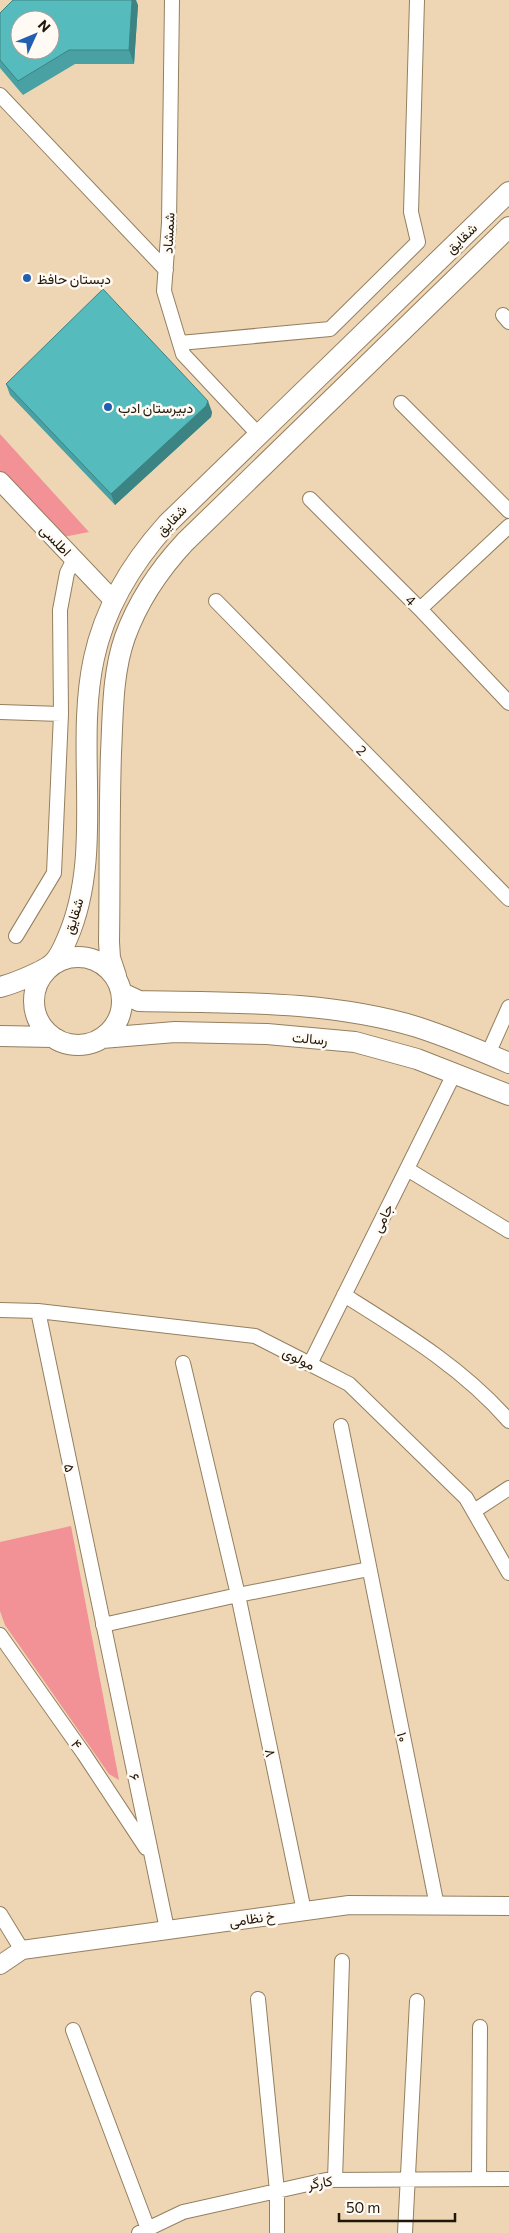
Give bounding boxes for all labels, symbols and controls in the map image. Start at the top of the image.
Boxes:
north arrow [10,10,60,60]
text: N [35,16,54,35]
street label: شمشاد [158,212,178,254]
street label: شقایق [442,219,481,258]
place label: دبستان حافظ [37,270,111,288]
marker: دبستان حافظ [21,272,33,284]
place label: دبیرستان ادب [118,399,193,417]
marker: دبیرستان ادب [102,401,114,413]
street label: شقایق [152,501,191,540]
street label: اطلسی [36,521,75,560]
street label: 4 [402,591,420,609]
street label: 2 [353,741,371,759]
street label: شقایق [59,896,87,936]
street label: رسالت [292,1028,329,1049]
street label: جامی [368,1201,397,1236]
street label: مولوی [280,1343,318,1374]
street label: ۵ [61,1462,79,1474]
street label: ۱۰ [394,1730,412,1744]
street label: ۴ [68,1736,86,1752]
street label: ۸ [262,1747,280,1759]
street label: ۶ [126,1772,144,1782]
street label: خ نظامی [228,1906,276,1933]
street label: کارگر [305,2172,334,2193]
scale bar [339,2190,455,2222]
text: 50 m [346,2198,380,2216]

